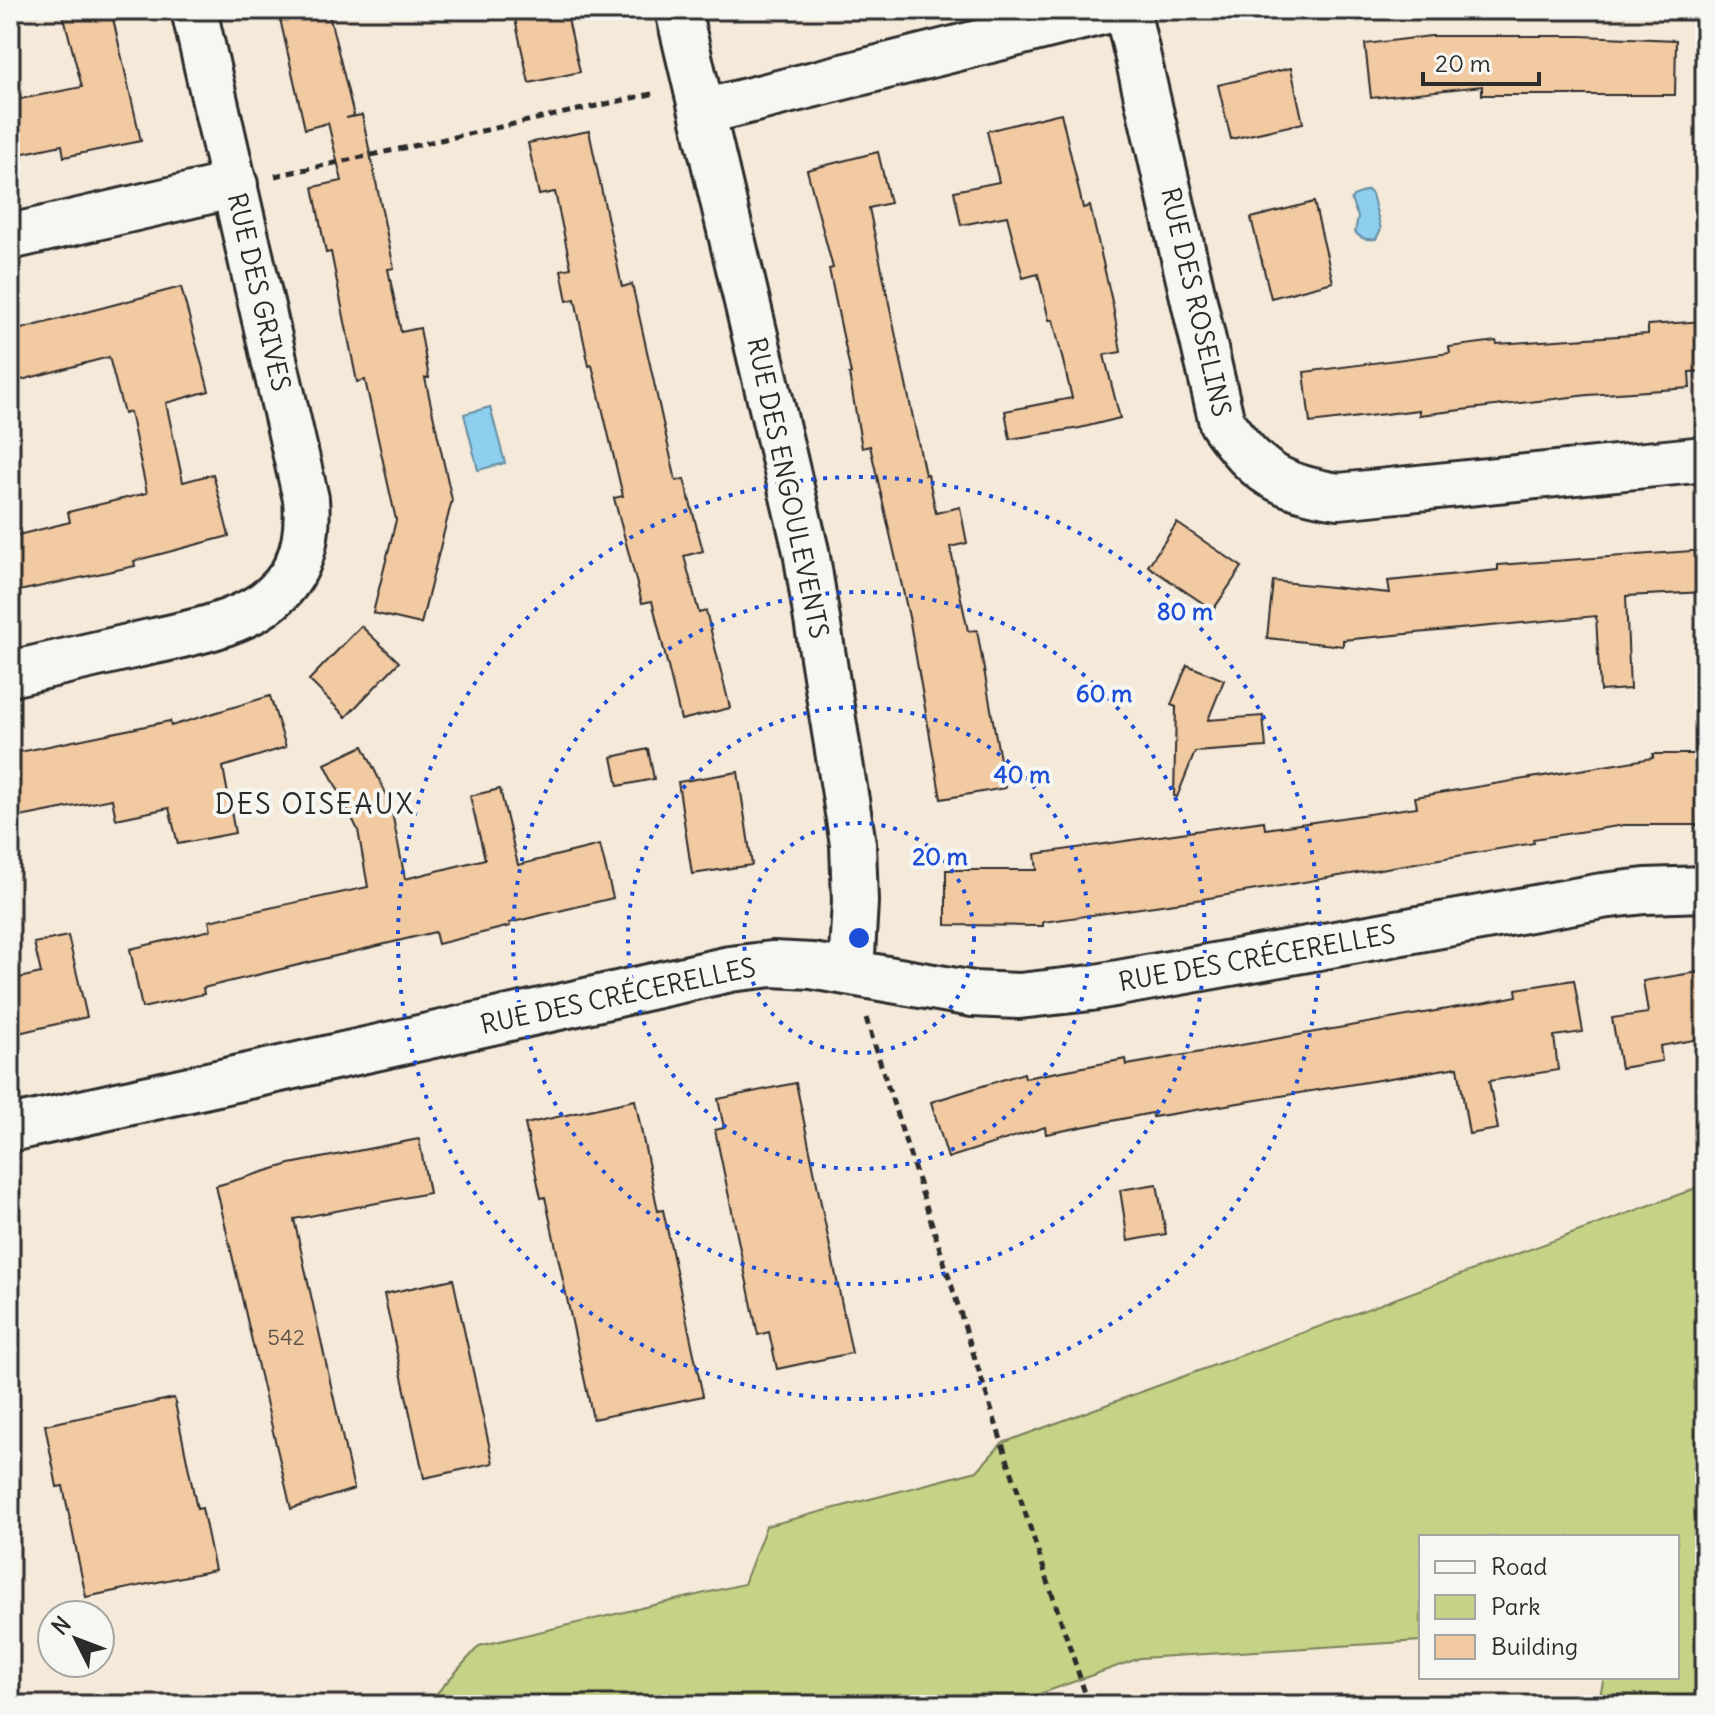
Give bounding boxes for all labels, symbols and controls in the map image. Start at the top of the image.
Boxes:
scale bar [1423,36,1539,86]
text: 20 m [1435,48,1491,78]
street label: RUE DES ROSELINS [1154,184,1239,420]
street label: RUE DES GRIVES [221,190,298,394]
street label: RUE DES ENGOULEVENTS [740,334,837,641]
text: 80 m [1157,596,1213,626]
text: 60 m [1076,678,1132,708]
text: 40 m [994,759,1050,789]
district label: DES OISEAUX [215,786,415,822]
text: 20 m [912,841,968,871]
street label: RUE DES CRÉCERELLES [1116,916,1398,998]
centre of rings [845,924,873,952]
street label: RUE DES CRÉCERELLES [477,949,758,1041]
house number: 542 [267,1323,305,1351]
legend [1419,1535,1679,1679]
text: Road [1491,1551,1547,1581]
text: Park [1491,1591,1541,1621]
north arrow [36,1599,116,1679]
text: N [46,1611,77,1641]
text: Building [1491,1631,1578,1661]

